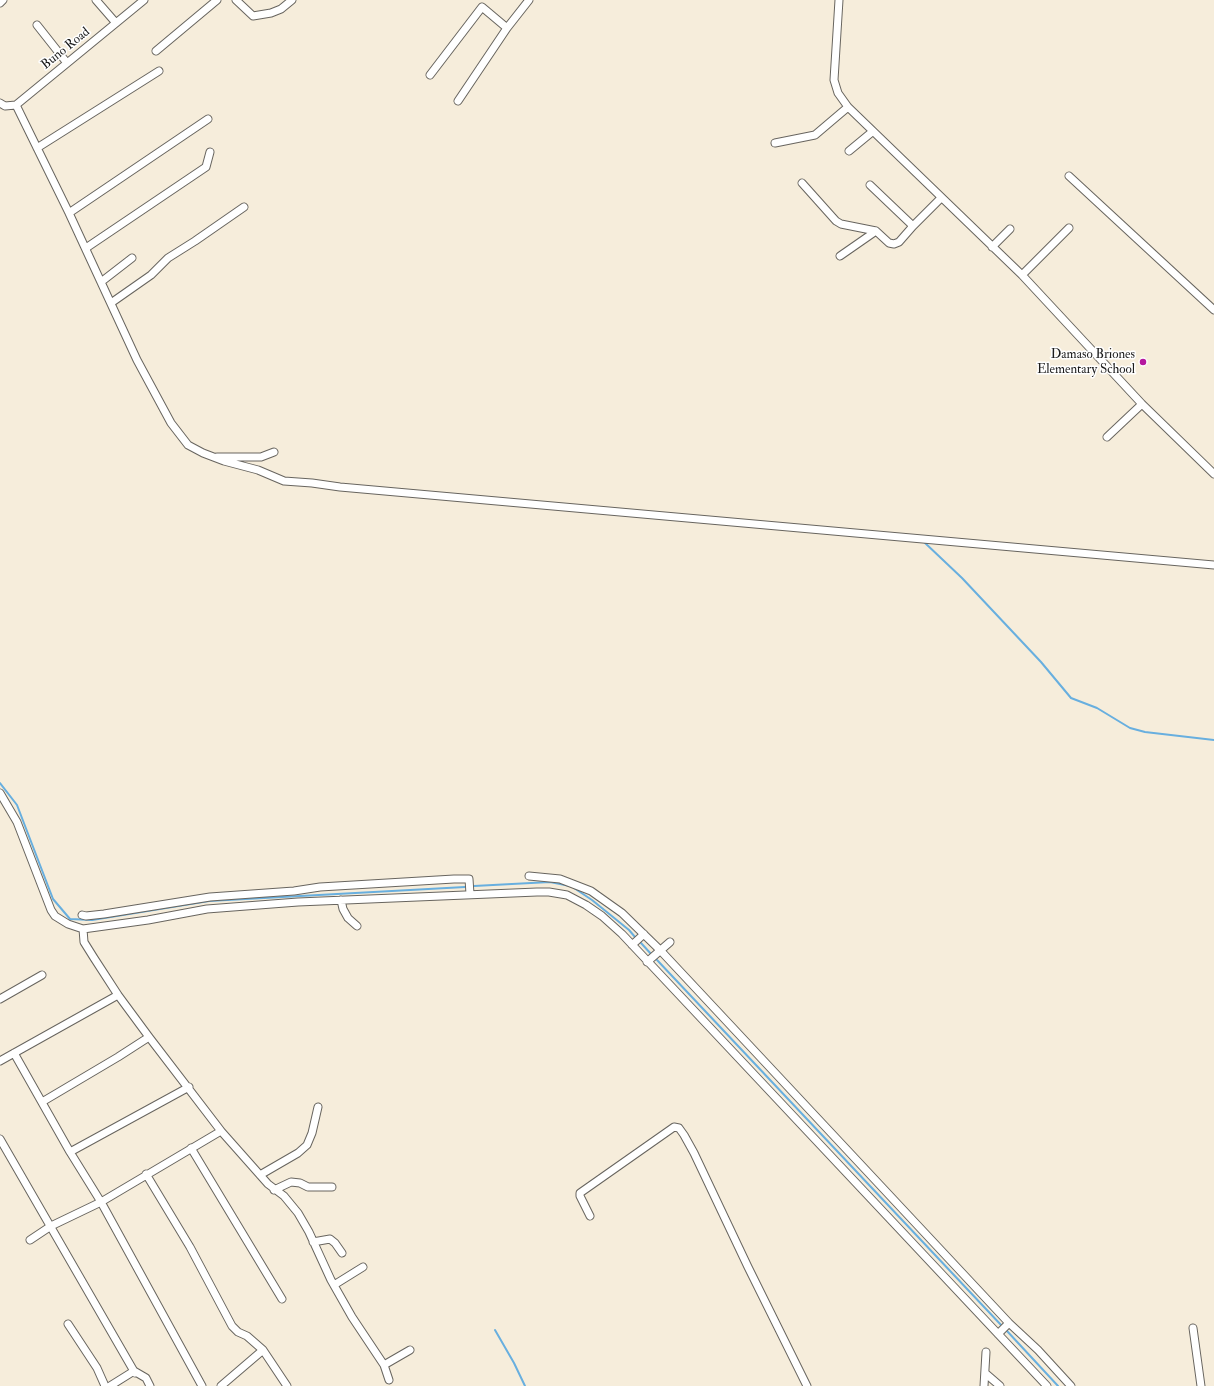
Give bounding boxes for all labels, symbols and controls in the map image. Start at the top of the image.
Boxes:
street label: Buno Road [39,25,93,73]
place label: Damaso Briones Elementary School [1037,347,1135,378]
marker: Damaso Briones Elementary School [1138,357,1148,367]

